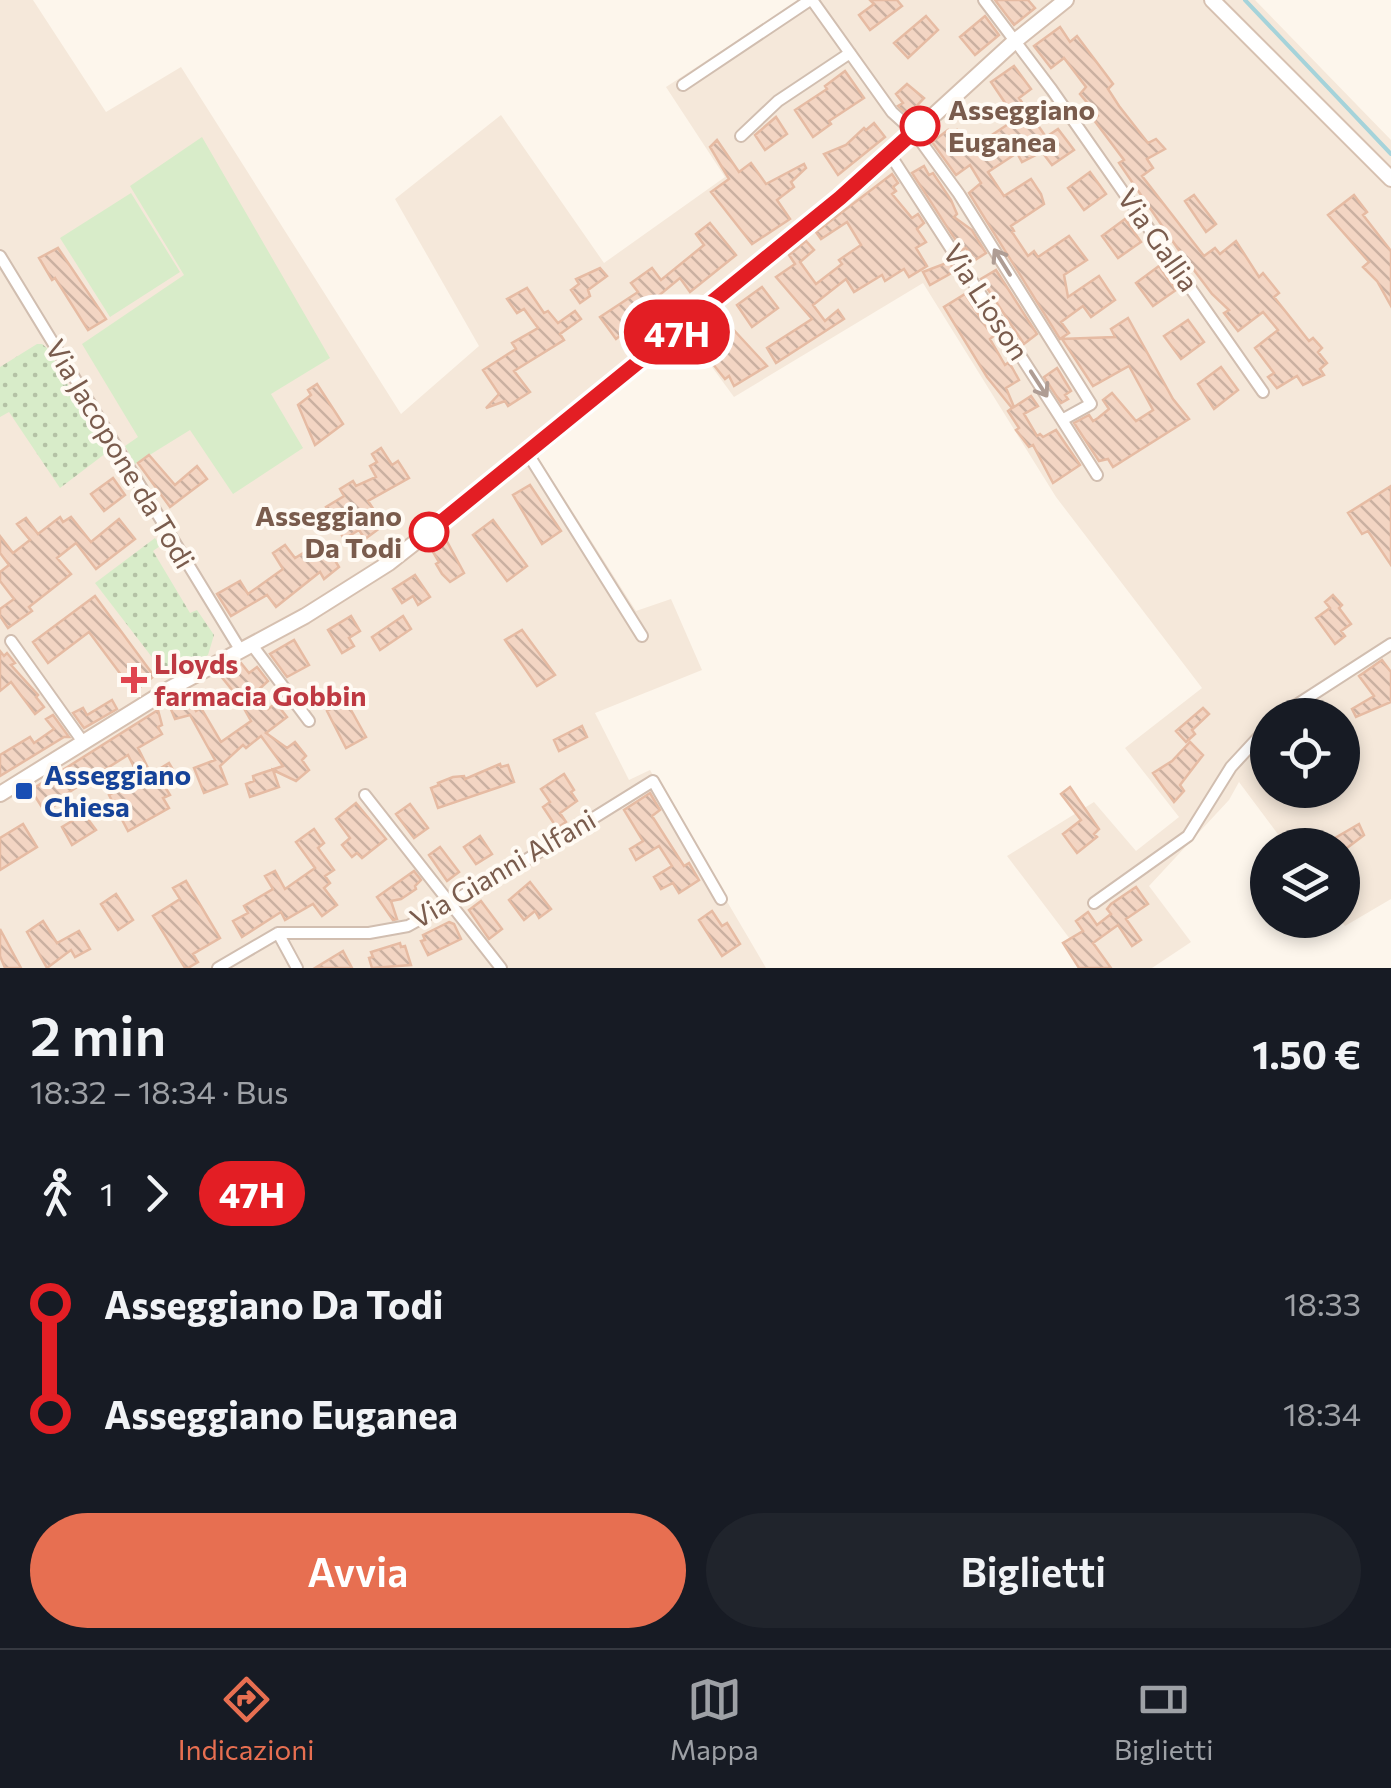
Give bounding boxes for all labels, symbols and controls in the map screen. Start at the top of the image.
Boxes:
place label: Asseggiano Euganea [948,92,1095,158]
marker: Asseggiano Euganea [901,107,939,145]
street label: Via Gallia [1111,181,1206,297]
street label: Via Lioson [937,237,1037,366]
one-way arrow [991,248,1012,276]
line badge: 47H [620,300,734,364]
text: 47H [644,311,710,354]
street label: Via Jacopone da Todi [39,333,203,574]
one-way arrow [1029,370,1050,398]
place label: Asseggiano Da Todi [255,498,402,564]
marker: Asseggiano Da Todi [410,513,448,551]
place label: Lloyds farmacia Gobbin [154,646,366,712]
marker: Lloyds farmacia Gobbin [123,669,145,691]
map controls [1250,698,1360,938]
button: locate [1250,698,1360,808]
place label: Asseggiano Chiesa [44,757,191,823]
marker: Asseggiano Chiesa [13,780,35,802]
street label: Via Gianni Alfani [404,801,601,935]
button: layers [1250,828,1360,938]
text: 2 min [30,1000,166,1067]
text: 1.50 € [1252,1030,1361,1077]
text: 18:32 – 18:34 · Bus [30,1071,289,1111]
icon: walk [30,1166,85,1221]
icon: forward [129,1166,184,1221]
text: 47H [219,1172,285,1215]
text: 1 [100,1173,114,1213]
text: Asseggiano Da Todi [104,1280,443,1327]
text: 18:33 [1284,1283,1361,1323]
text: Asseggiano Euganea [104,1390,458,1437]
text: 18:34 [1283,1393,1361,1433]
button: Avvia [30,1513,686,1628]
button: Biglietti [706,1513,1361,1628]
tab: Indicazioni [178,1672,314,1766]
tab: Mappa [670,1672,759,1766]
tab: Biglietti [1114,1672,1213,1766]

